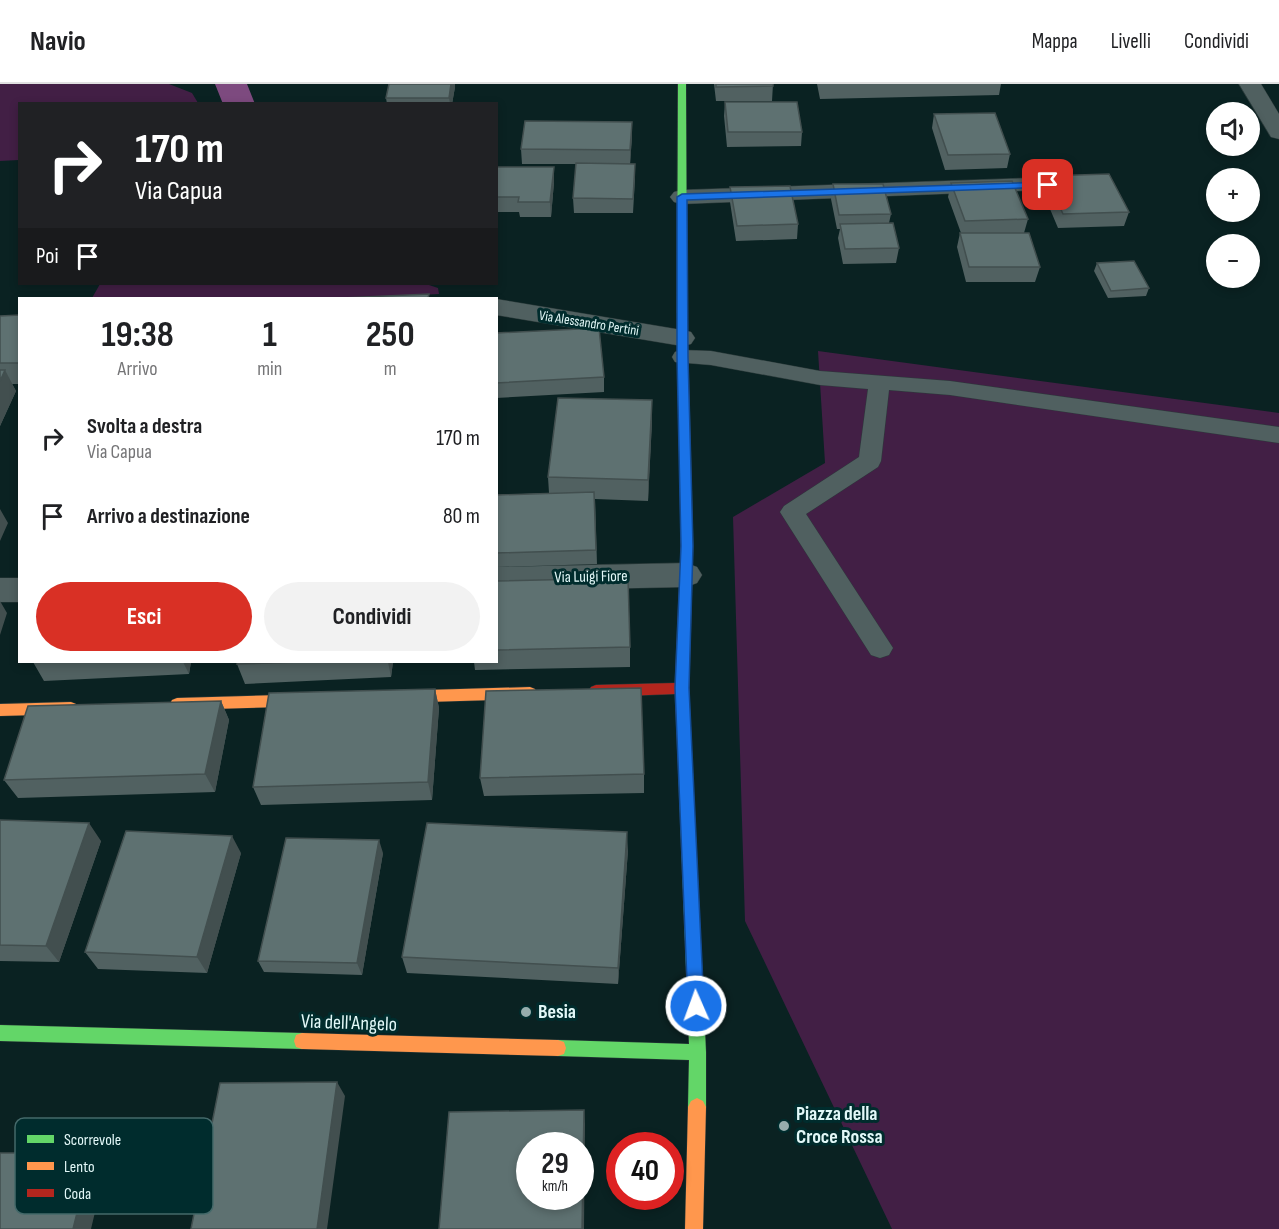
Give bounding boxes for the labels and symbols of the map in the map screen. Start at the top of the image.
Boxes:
pin [1022,159,1073,210]
street label: Via Alessandro Pertini [538,307,640,339]
street label: Via Luigi Fiore [554,567,628,587]
position arrow [664,974,728,1038]
place label: Besia [538,1000,576,1024]
marker: Besia [519,1005,533,1019]
street label: Via dell'Angelo [301,1009,397,1037]
place label: Piazza della Croce Rossa [796,1102,883,1149]
legend [15,1118,213,1214]
marker: Piazza della Croce Rossa [777,1119,791,1133]
text: Scorrevole [64,1131,121,1150]
speed limit sign: 40 [606,1132,684,1210]
text: Lento [64,1158,95,1177]
text: Coda [64,1185,91,1204]

